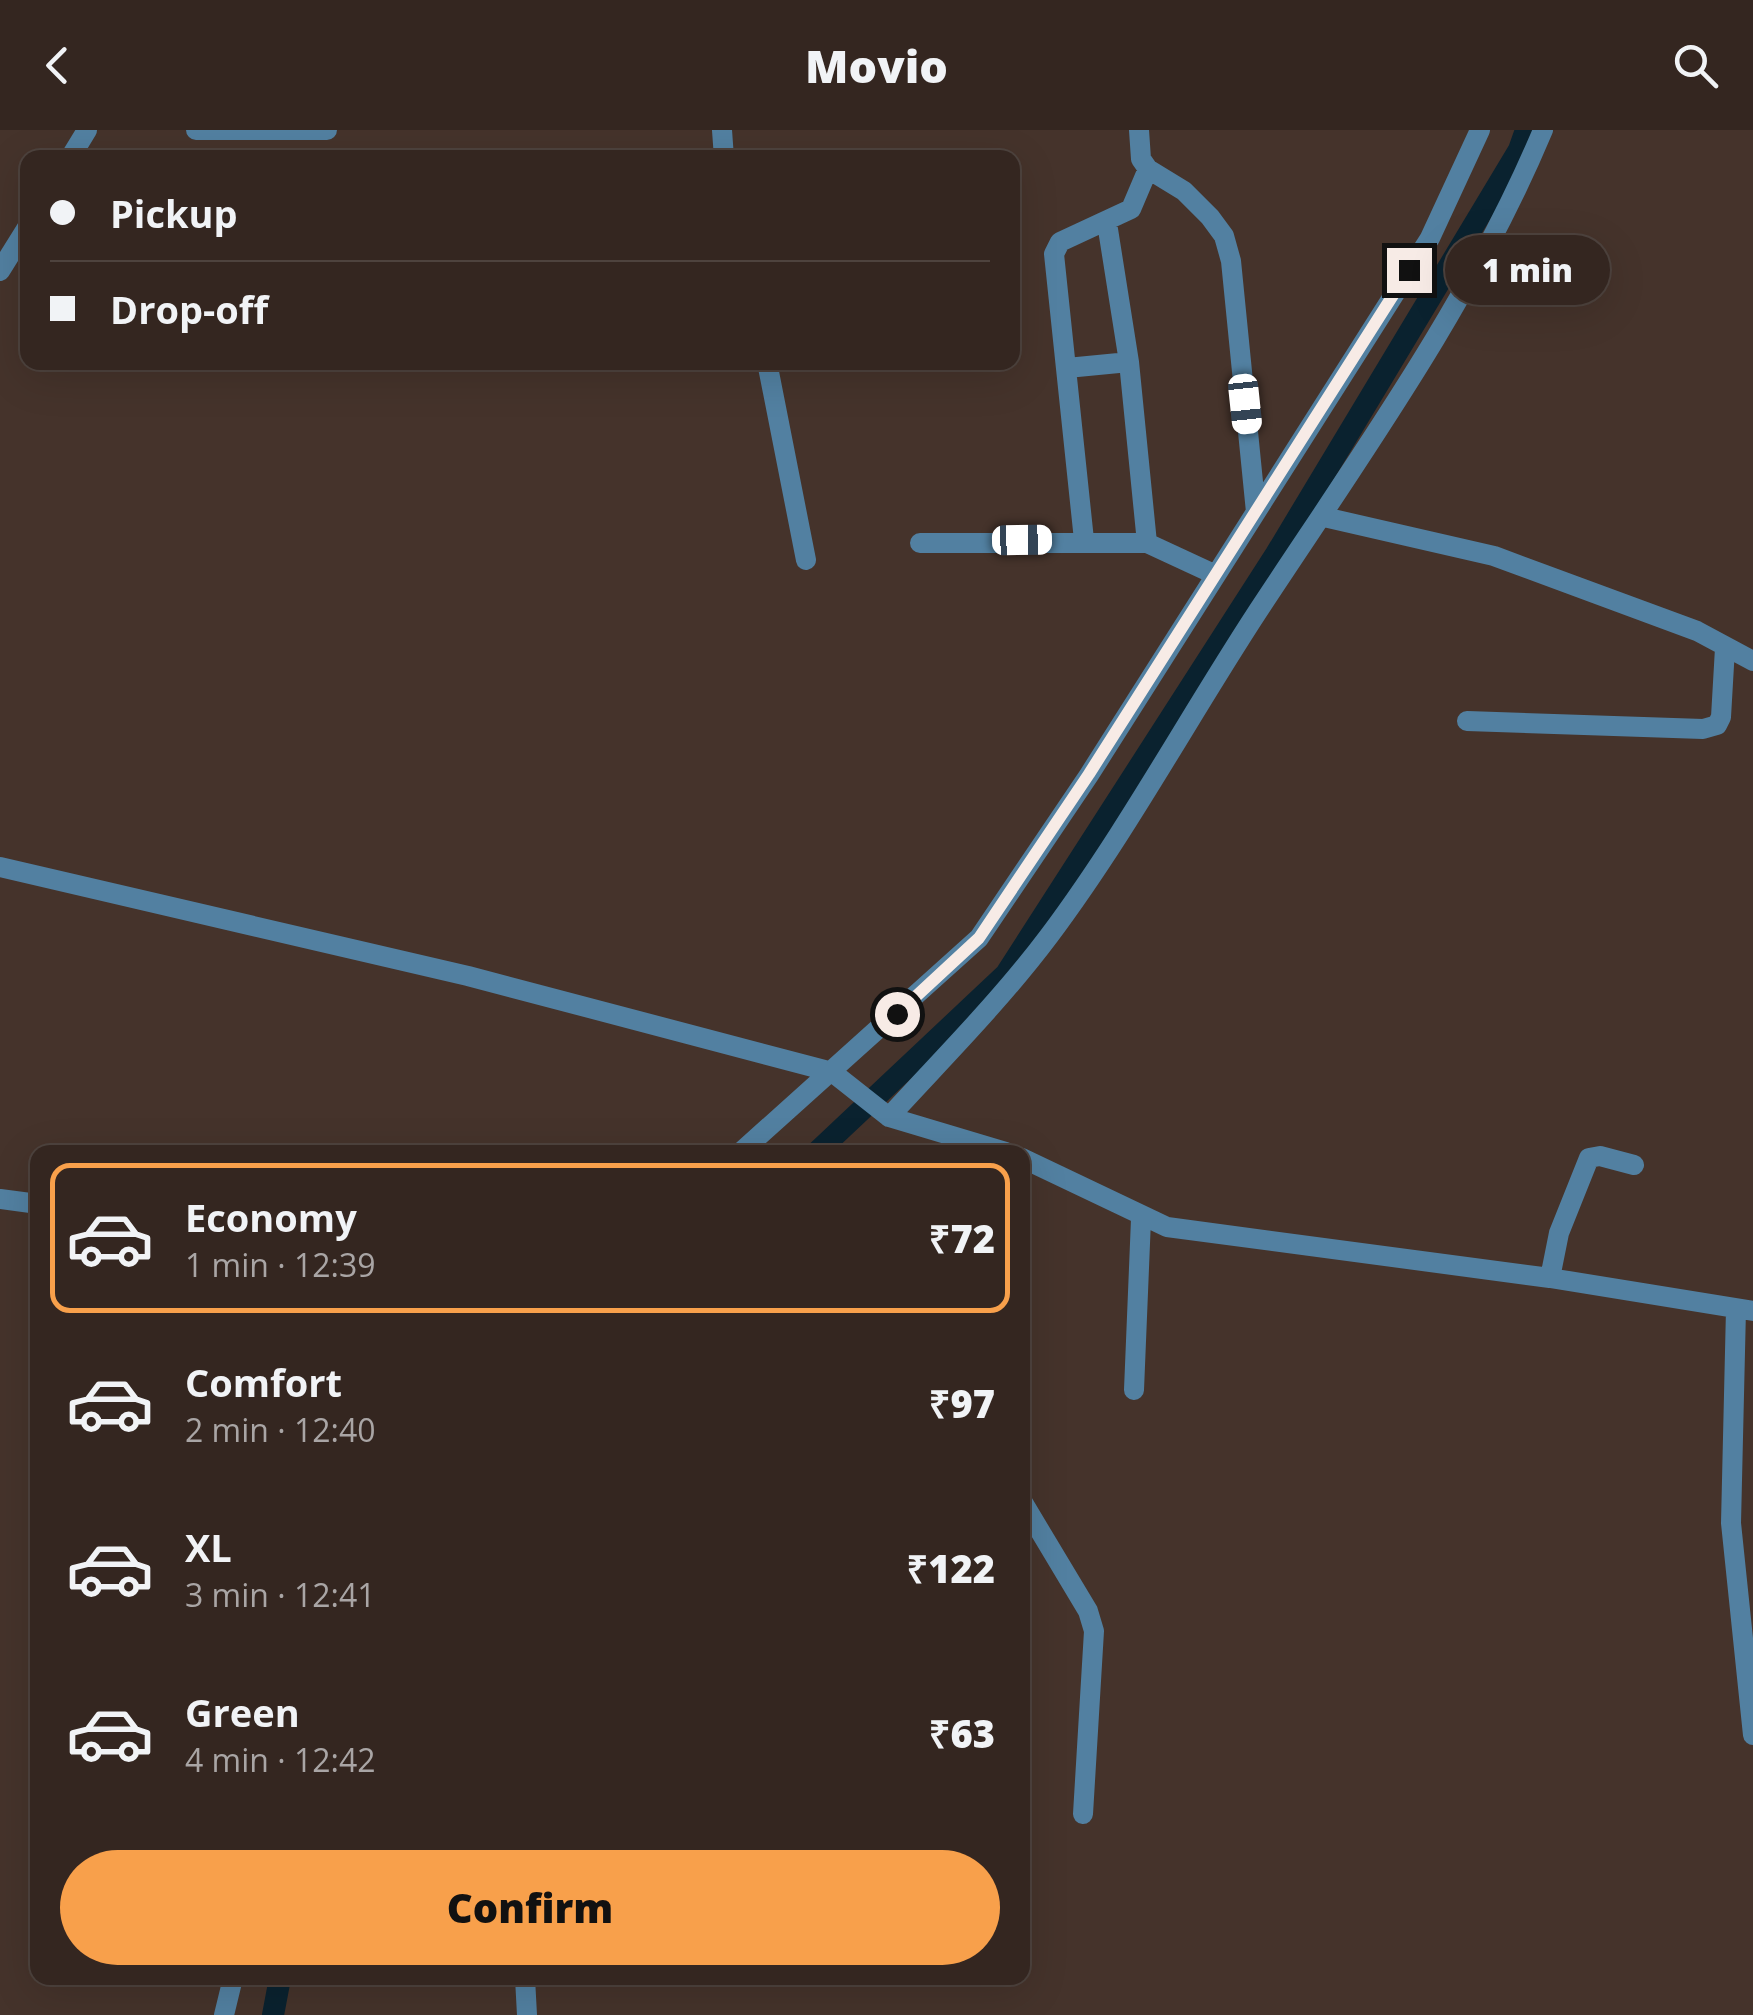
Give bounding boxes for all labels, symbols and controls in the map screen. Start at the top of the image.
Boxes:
text: Movio [805,35,948,96]
icon: back [30,38,85,93]
icon: search [1668,38,1723,93]
text: Pickup [110,187,238,239]
callout: 1 min [1444,235,1609,305]
route end [1387,248,1432,293]
text: 1 min [1482,248,1573,291]
text: Drop-off [110,283,268,335]
car [1227,373,1263,435]
car [992,524,1052,556]
route start [875,992,920,1037]
text: Economy [185,1191,357,1243]
icon: car [65,1193,155,1283]
text: ₹72 [929,1212,995,1264]
text: 1 min · 12:39 [185,1243,376,1286]
text: Comfort [185,1356,342,1408]
icon: car [65,1358,155,1448]
text: ₹97 [929,1377,995,1429]
text: 2 min · 12:40 [185,1408,376,1451]
text: XL [185,1521,232,1573]
icon: car [65,1523,155,1613]
text: ₹122 [906,1542,995,1594]
text: 3 min · 12:41 [185,1573,376,1616]
text: Green [185,1686,300,1738]
icon: car [65,1688,155,1778]
text: ₹63 [929,1707,995,1759]
text: 4 min · 12:42 [185,1738,376,1781]
button: Confirm [60,1850,1000,1965]

